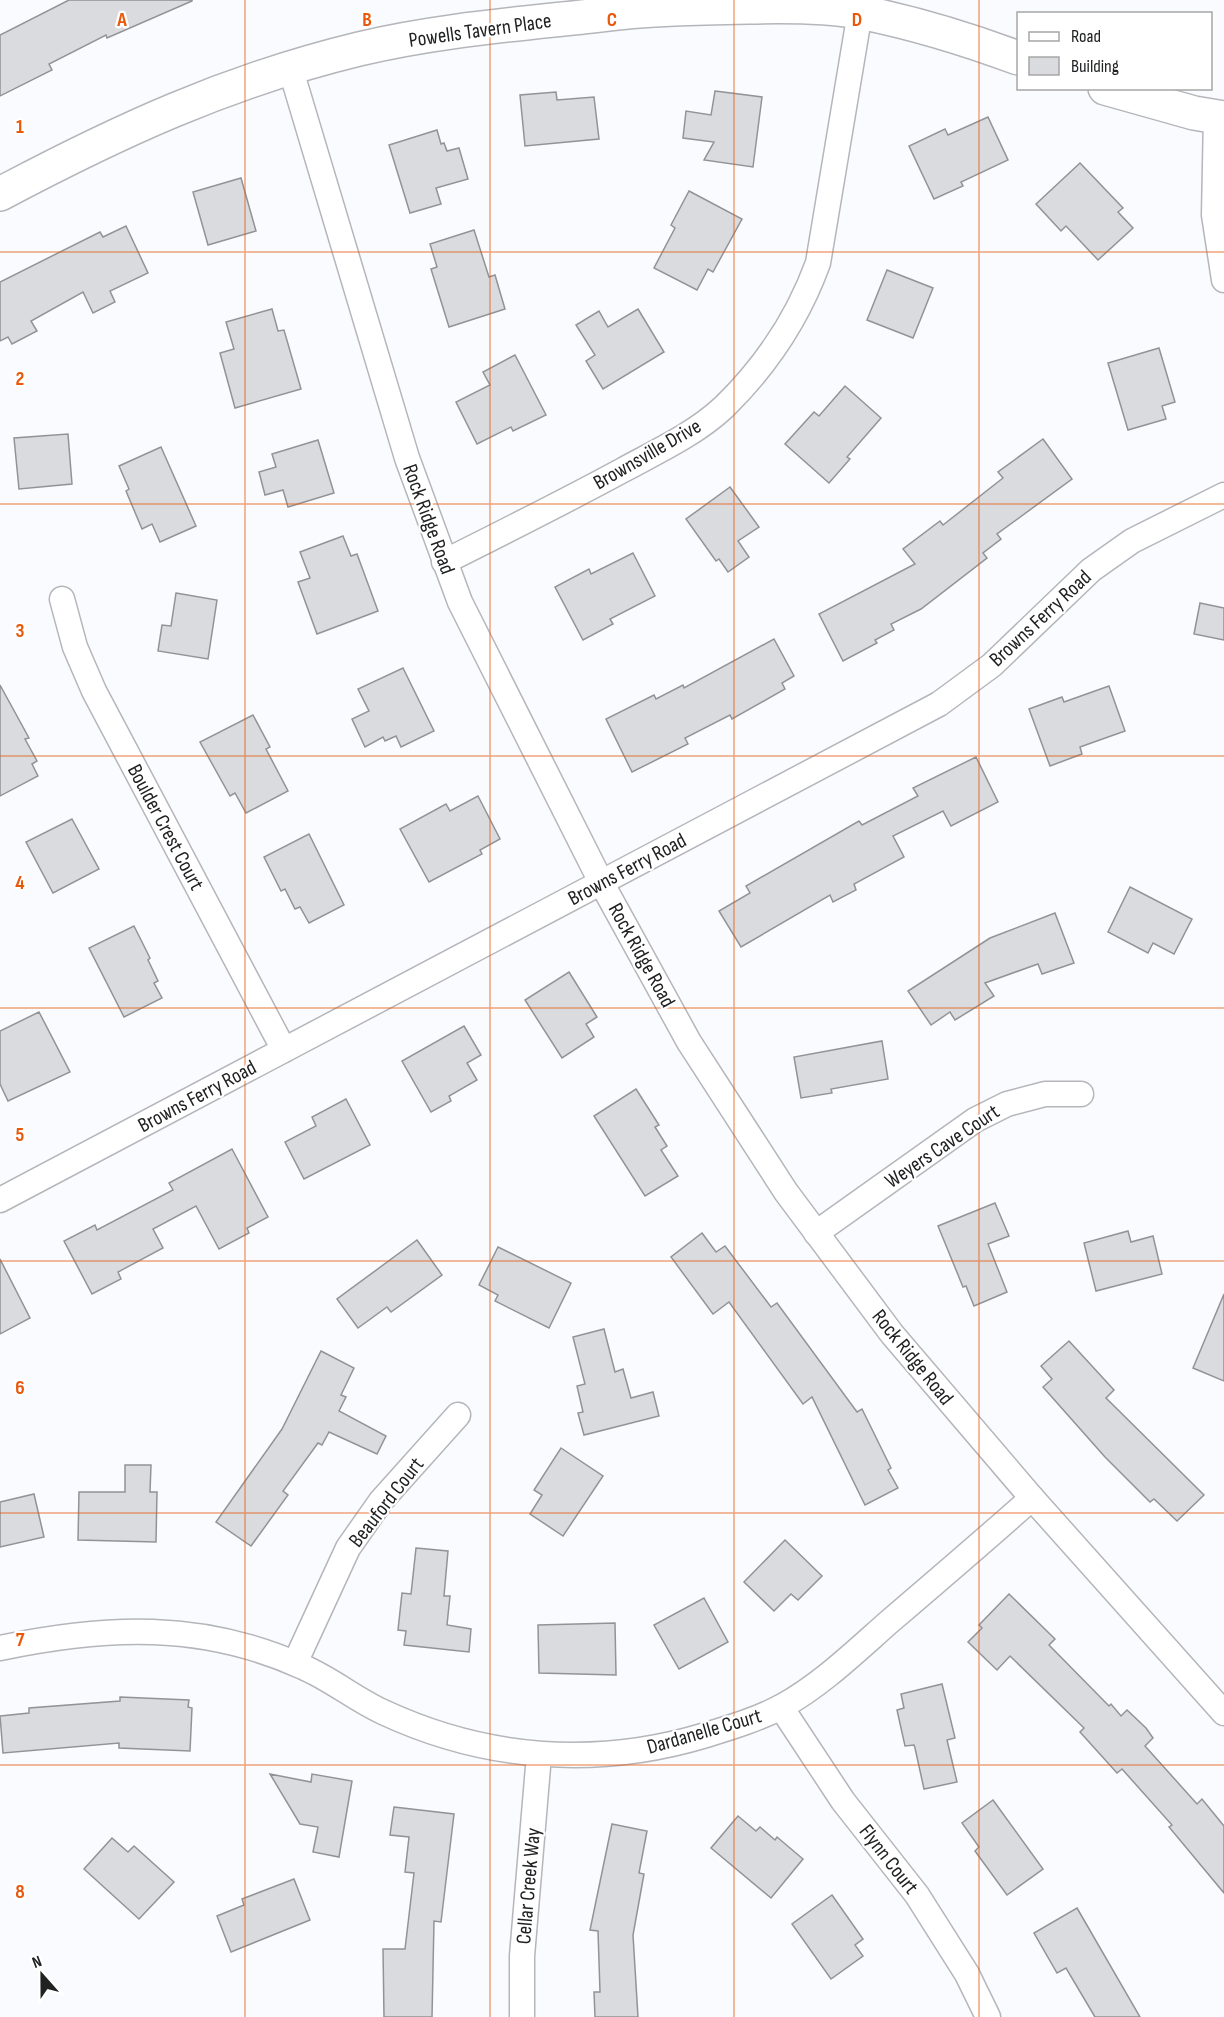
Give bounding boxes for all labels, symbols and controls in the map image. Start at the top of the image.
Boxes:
text: A [116,8,127,32]
text: B [362,8,372,32]
street label: Powells Tavern Place [407,8,553,53]
text: C [607,8,617,32]
text: D [852,8,862,32]
legend [1017,12,1212,90]
text: Road [1071,26,1101,47]
text: Building [1071,56,1119,77]
text: 1 [16,115,24,139]
text: 2 [16,367,24,391]
street label: Brownsville Drive [589,414,706,495]
street label: Rock Ridge Road [397,461,460,578]
street label: Browns Ferry Road [984,565,1096,672]
text: 3 [16,619,25,643]
street label: Boulder Crest Court [122,760,209,894]
street label: Browns Ferry Road [564,828,691,911]
text: 4 [15,871,25,895]
street label: Rock Ridge Road [603,899,680,1012]
street label: Browns Ferry Road [134,1055,261,1138]
street label: Weyers Cave Court [880,1099,1004,1194]
text: 5 [16,1123,25,1147]
street label: Rock Ridge Road [867,1305,959,1410]
text: 6 [15,1376,25,1400]
street label: Beauford Court [344,1452,429,1552]
text: 7 [16,1628,25,1652]
street label: Dardanelle Court [644,1703,764,1760]
street label: Flynn Court [854,1820,924,1899]
street label: Cellar Creek Way [511,1827,546,1945]
text: 8 [15,1880,25,1904]
north arrow [12,1945,72,2005]
text: N [30,1952,45,1973]

